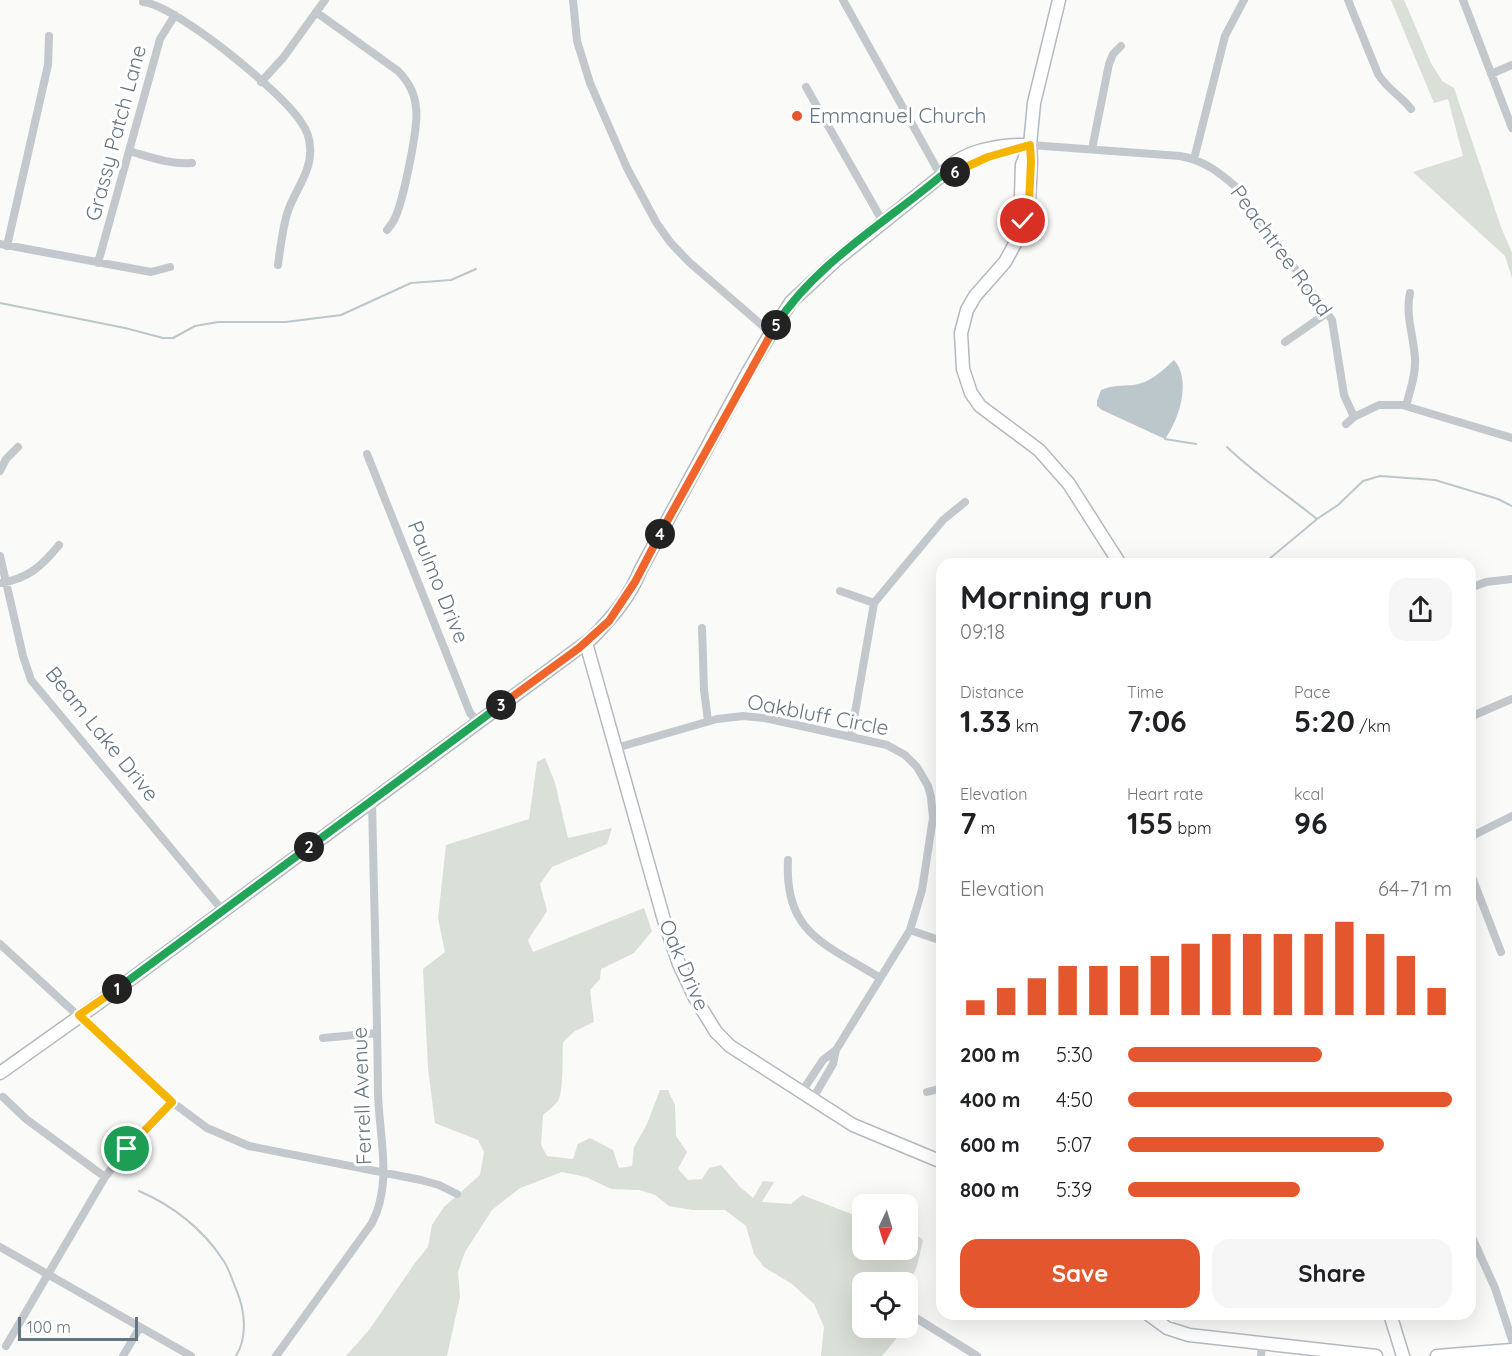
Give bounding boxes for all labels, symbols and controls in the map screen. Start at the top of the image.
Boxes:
street label: Grassy Patch Lane [79,42,151,224]
place label: Emmanuel Church [809,102,987,128]
marker: Emmanuel Church [790,109,804,123]
pin: 6 [940,157,970,187]
text: 6 [951,162,959,182]
street label: Peachtree Road [1225,180,1338,321]
pin [997,195,1048,246]
icon: check [1006,204,1039,237]
pin: 5 [761,310,791,340]
text: 5 [771,315,781,335]
street label: Paulmo Drive [403,517,475,647]
pin: 4 [645,519,675,549]
text: 4 [655,524,665,544]
text: Morning run [960,576,1153,617]
button: share [1389,578,1452,641]
text: 09:18 [960,619,1005,644]
street label: Beam Lake Drive [40,661,165,806]
text: Distance [960,682,1024,702]
text: Time [1127,682,1164,702]
text: Pace [1294,682,1330,702]
street label: Oakbluff Circle [745,688,891,740]
pin: 3 [486,690,516,720]
text: 3 [497,695,505,715]
text: 1.33 [960,702,1011,740]
text: 7:06 [1127,702,1187,740]
text: 5:20 [1294,702,1355,740]
text: km [1011,716,1039,736]
text: /km [1355,716,1391,736]
text: Elevation [960,784,1027,804]
text: Heart rate [1127,784,1203,804]
text: kcal [1294,784,1324,804]
text: 7 [960,804,976,842]
text: 155 [1127,804,1173,842]
text: 96 [1294,804,1328,842]
text: m [976,818,995,838]
text: bpm [1173,818,1212,838]
pin: 2 [294,832,324,862]
text: 2 [304,837,314,857]
text: Elevation [960,876,1044,901]
text: 64–71 m [1378,876,1452,901]
street label: Oak Drive [654,915,716,1014]
pin: 1 [102,974,132,1004]
text: 1 [114,979,120,999]
street label: Ferrell Avenue [346,1027,376,1166]
text: 200 m [960,1042,1020,1067]
text: 5:30 [1056,1042,1093,1067]
text: 400 m [960,1087,1020,1112]
text: 4:50 [1056,1087,1093,1112]
pin [101,1123,152,1174]
icon: arrive [110,1132,143,1165]
text: 600 m [960,1132,1020,1157]
text: 5:07 [1056,1132,1092,1157]
text: 800 m [960,1177,1020,1202]
text: 5:39 [1056,1177,1092,1202]
north arrow [852,1194,918,1260]
map controls [852,1194,918,1338]
button: Save [960,1239,1200,1308]
button: Share [1212,1239,1452,1308]
button: locate [852,1272,918,1338]
scale bar [18,1314,138,1342]
text: 100 m [27,1317,71,1337]

